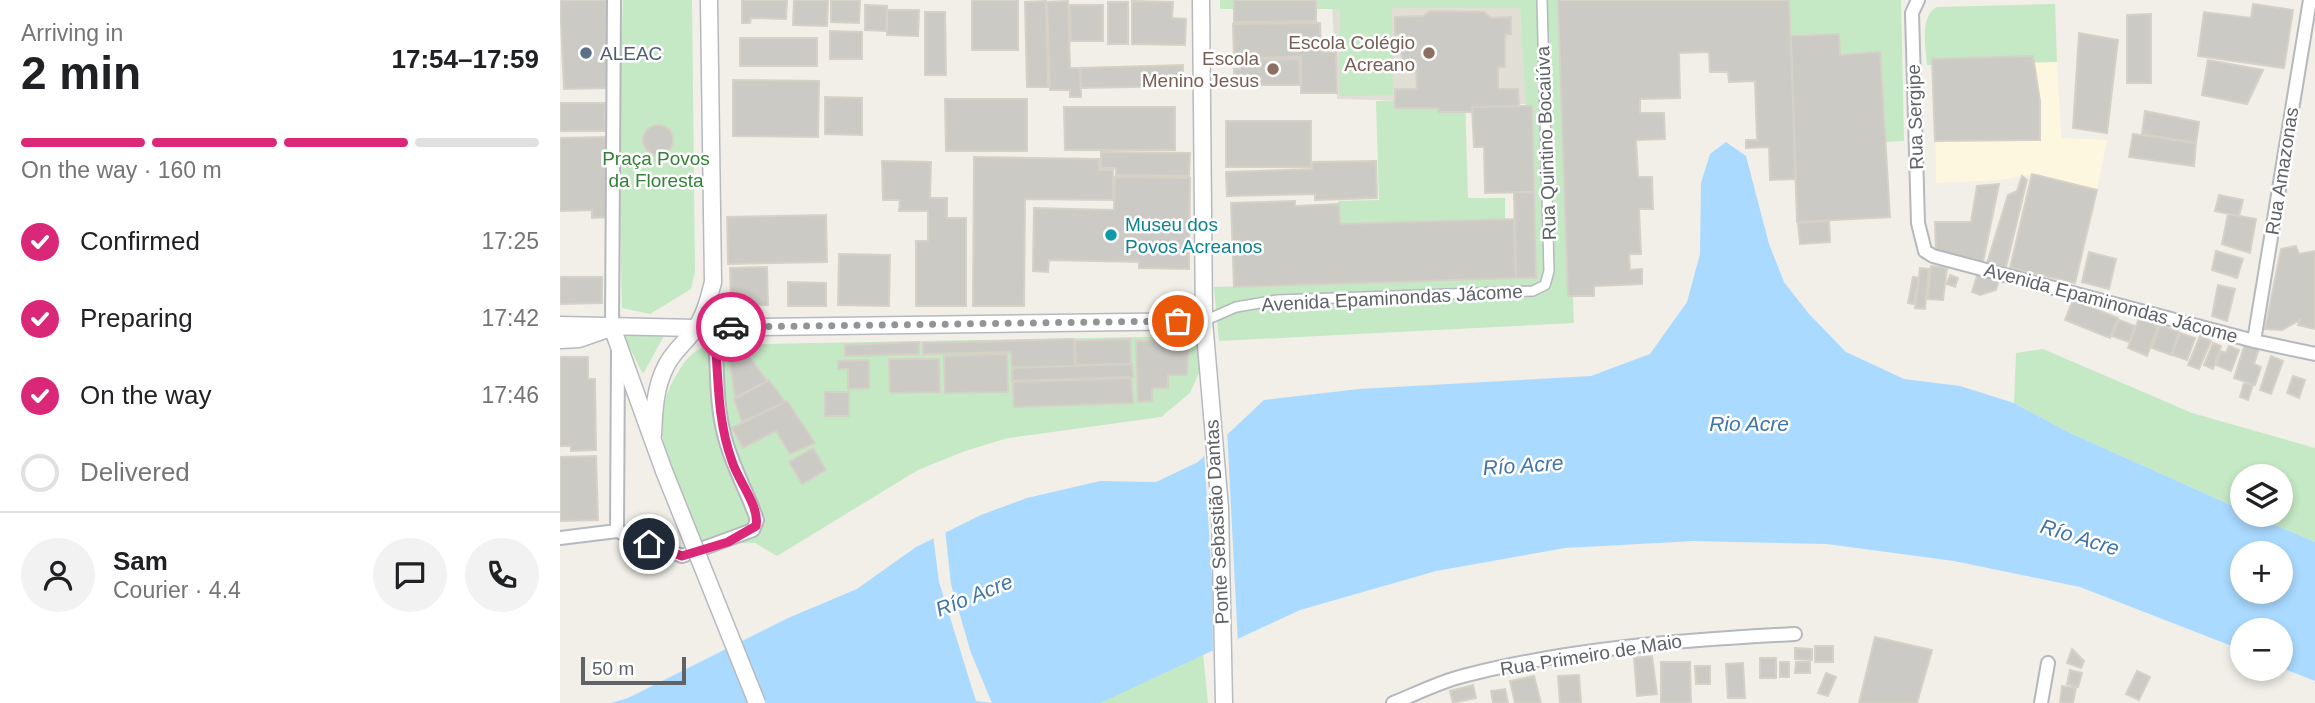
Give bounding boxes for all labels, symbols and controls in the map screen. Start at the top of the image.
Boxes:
text: Arriving in [21,20,123,46]
place label: Escola Colégio Acreano [1288,32,1415,75]
place label: ALEAC [600,43,662,64]
text: 17:54–17:59 [392,44,539,74]
marker: ALEAC [578,45,594,61]
marker: Escola Colégio Acreano [1421,45,1437,61]
street label: Rua Quintino Bocaiúva [1532,45,1560,240]
text: 2 min [21,47,141,99]
place label: Escola Menino Jesus [1142,48,1259,91]
marker: Escola Menino Jesus [1265,61,1281,77]
street label: Rua Sergipe [1903,64,1927,170]
street label: Rua Amazonas [2262,106,2302,236]
park label: Praça Povos da Floresta [602,148,710,191]
text: On the way · 160 m [21,157,222,183]
place label: Museu dos Povos Acreanos [1125,214,1262,257]
icon: check [21,223,59,261]
text: Confirmed [80,226,200,256]
marker: Museu dos Povos Acreanos [1103,227,1119,243]
text: 17:25 [481,228,539,254]
street label: Avenida Epaminondas Jácome [1982,259,2240,347]
street label: Avenida Epaminondas Jácome [1261,281,1523,315]
pin [1148,291,1208,351]
courier [696,292,766,362]
icon: check [21,300,59,338]
icon: bag [1159,302,1197,340]
text: Preparing [80,303,193,333]
text: 17:42 [481,305,539,331]
icon: car [712,308,750,346]
icon: check [21,377,59,415]
text: On the way [80,380,212,410]
text: 17:46 [481,382,539,408]
water label: Rio Acre [1709,412,1789,435]
street label: Ponte Sebastião Dantas [1201,419,1233,625]
water label: Río Acre [1482,451,1564,479]
text: Delivered [80,457,190,487]
map controls [2230,464,2293,681]
button: layers [2230,464,2293,527]
pin [619,514,679,574]
water label: Río Acre [2038,514,2122,560]
icon: home [630,525,668,563]
button: person [21,538,95,612]
button: chat [373,538,447,612]
button: phone [465,538,539,612]
button: + [2230,541,2293,604]
text: Sam [113,546,168,576]
water label: Río Acre [932,569,1016,621]
text: Courier · 4.4 [113,577,241,603]
button: − [2230,618,2293,681]
street label: Rua Primeiro de Maio [1499,630,1683,680]
scale bar [581,654,686,686]
text: 50 m [592,658,634,679]

